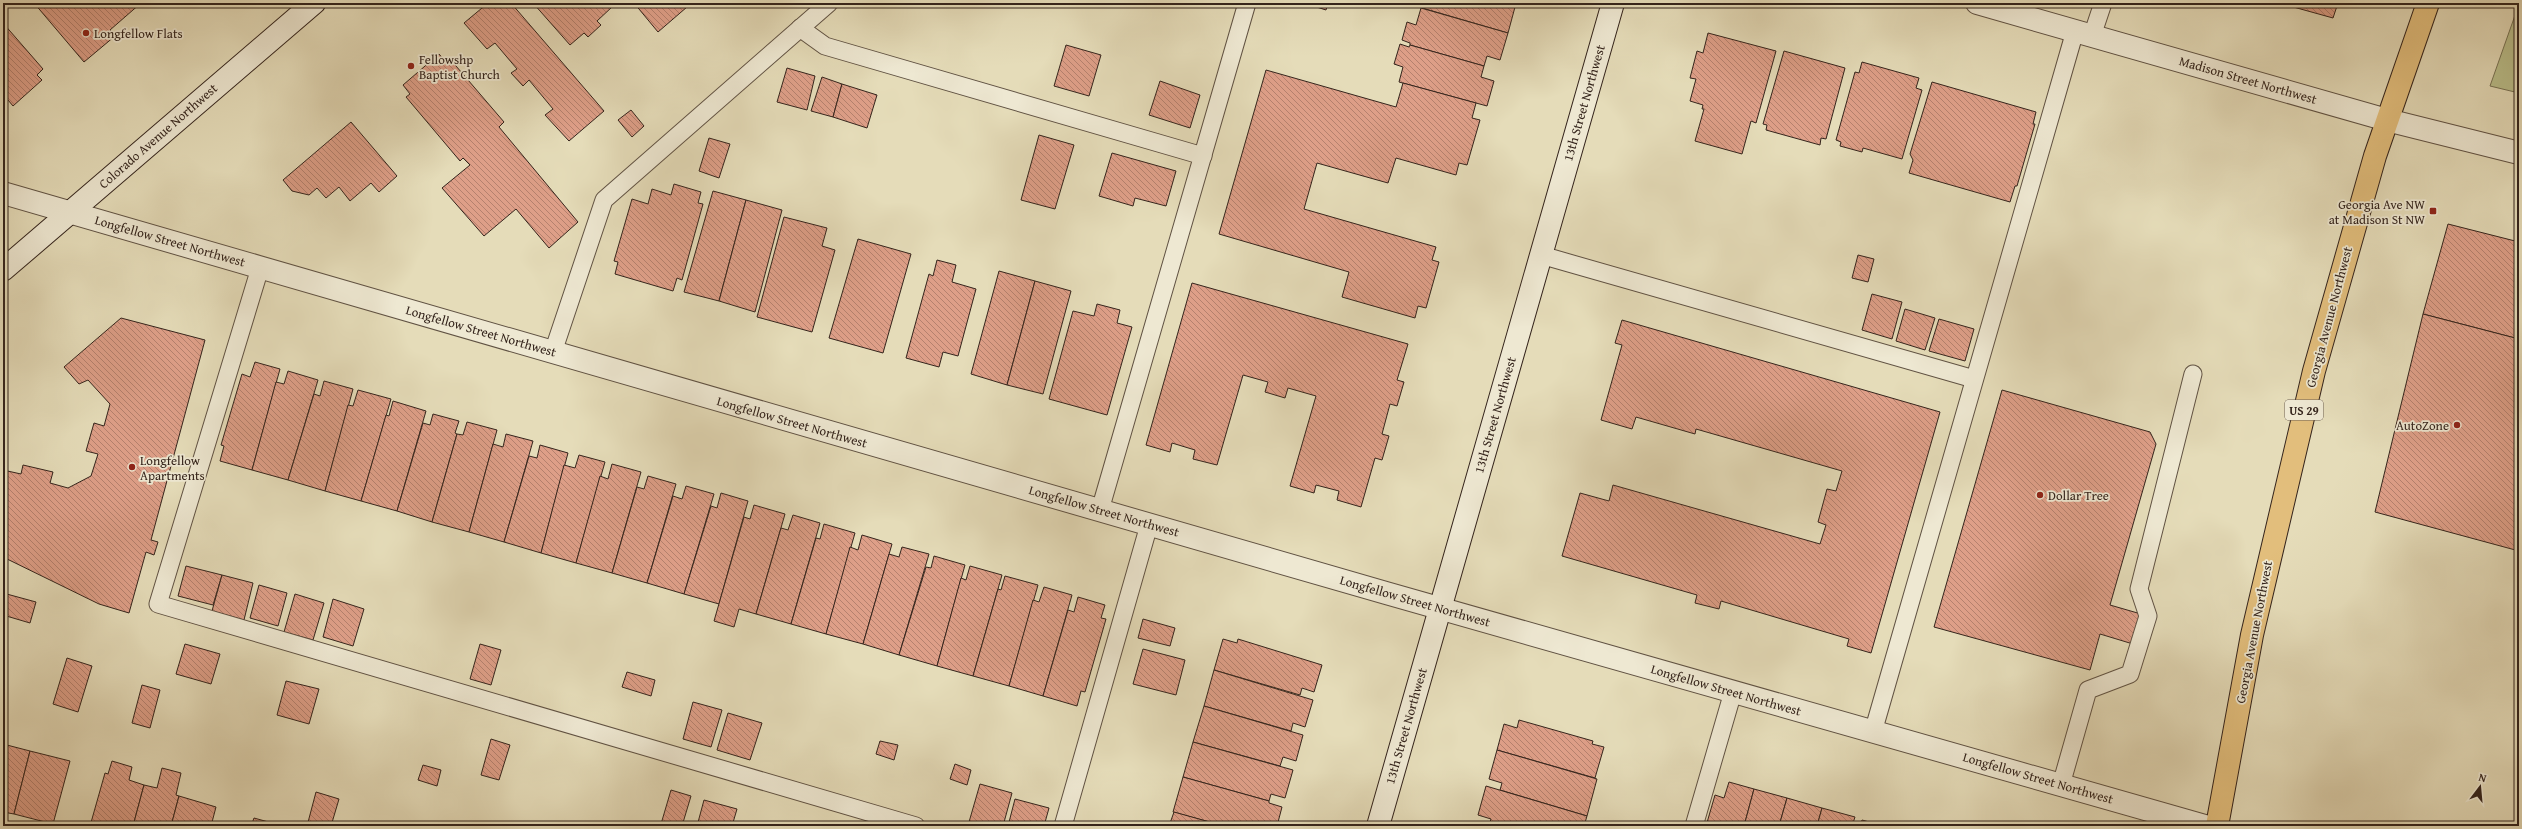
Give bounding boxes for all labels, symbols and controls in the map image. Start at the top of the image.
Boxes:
place label: Longfellow Flats [94,24,183,43]
marker: Longfellow Flats [81,28,91,38]
street label: 13th Street Northwest [1558,42,1610,163]
place label: Fellowshp Baptist Church [419,50,501,84]
street label: Madison Street Northwest [2177,51,2319,109]
marker: Fellowshp Baptist Church [406,61,416,71]
street label: Colorado Avenue Northwest [94,79,222,193]
place label: Georgia Ave NW at Madison St NW [2329,195,2425,229]
marker: Georgia Ave NW at Madison St NW [2428,206,2438,216]
street label: Longfellow Street Northwest [93,210,248,272]
street label: Georgia Avenue Northwest [2301,244,2357,389]
street label: Longfellow Street Northwest [404,300,559,362]
street label: 13th Street Northwest [1469,354,1521,475]
street label: Longfellow Street Northwest [715,391,870,453]
road number: US 29 [2285,400,2323,420]
place label: AutoZone [2396,416,2449,435]
marker: AutoZone [2452,420,2462,430]
place label: Longfellow Apartments [140,451,205,485]
marker: Longfellow Apartments [127,462,137,472]
street label: Longfellow Street Northwest [1027,480,1182,542]
place label: Dollar Tree [2048,486,2109,505]
marker: Dollar Tree [2035,490,2045,500]
street label: Georgia Avenue Northwest [2231,559,2277,705]
street label: Longfellow Street Northwest [1338,570,1493,632]
street label: Longfellow Street Northwest [1649,659,1804,721]
street label: 13th Street Northwest [1380,665,1432,786]
street label: Longfellow Street Northwest [1961,747,2116,809]
north arrow [2460,767,2500,807]
text: N [2477,769,2489,786]

